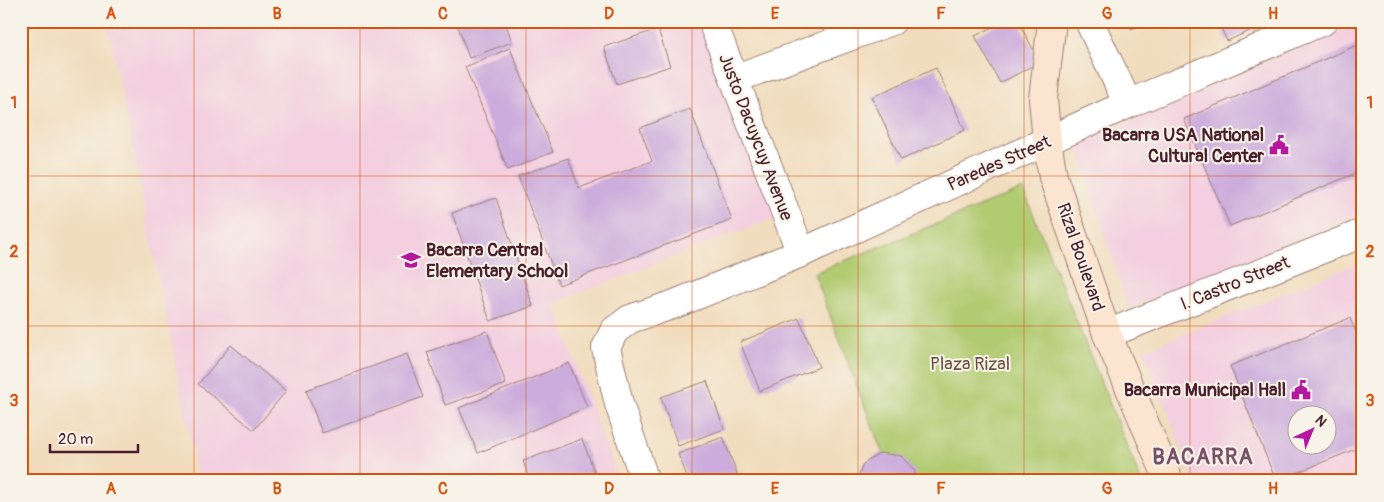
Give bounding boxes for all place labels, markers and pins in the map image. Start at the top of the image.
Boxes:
place label: Bacarra USA National Cultural Center [1102,124,1265,168]
public building icon: Bacarra USA National Cultural Center [1268,134,1290,156]
place label: Bacarra Central Elementary School [426,239,568,283]
school or university icon: Bacarra Central Elementary School [400,249,422,271]
place label: Bacarra Municipal Hall [1124,379,1286,402]
public building icon: Bacarra Municipal Hall [1290,379,1312,401]

